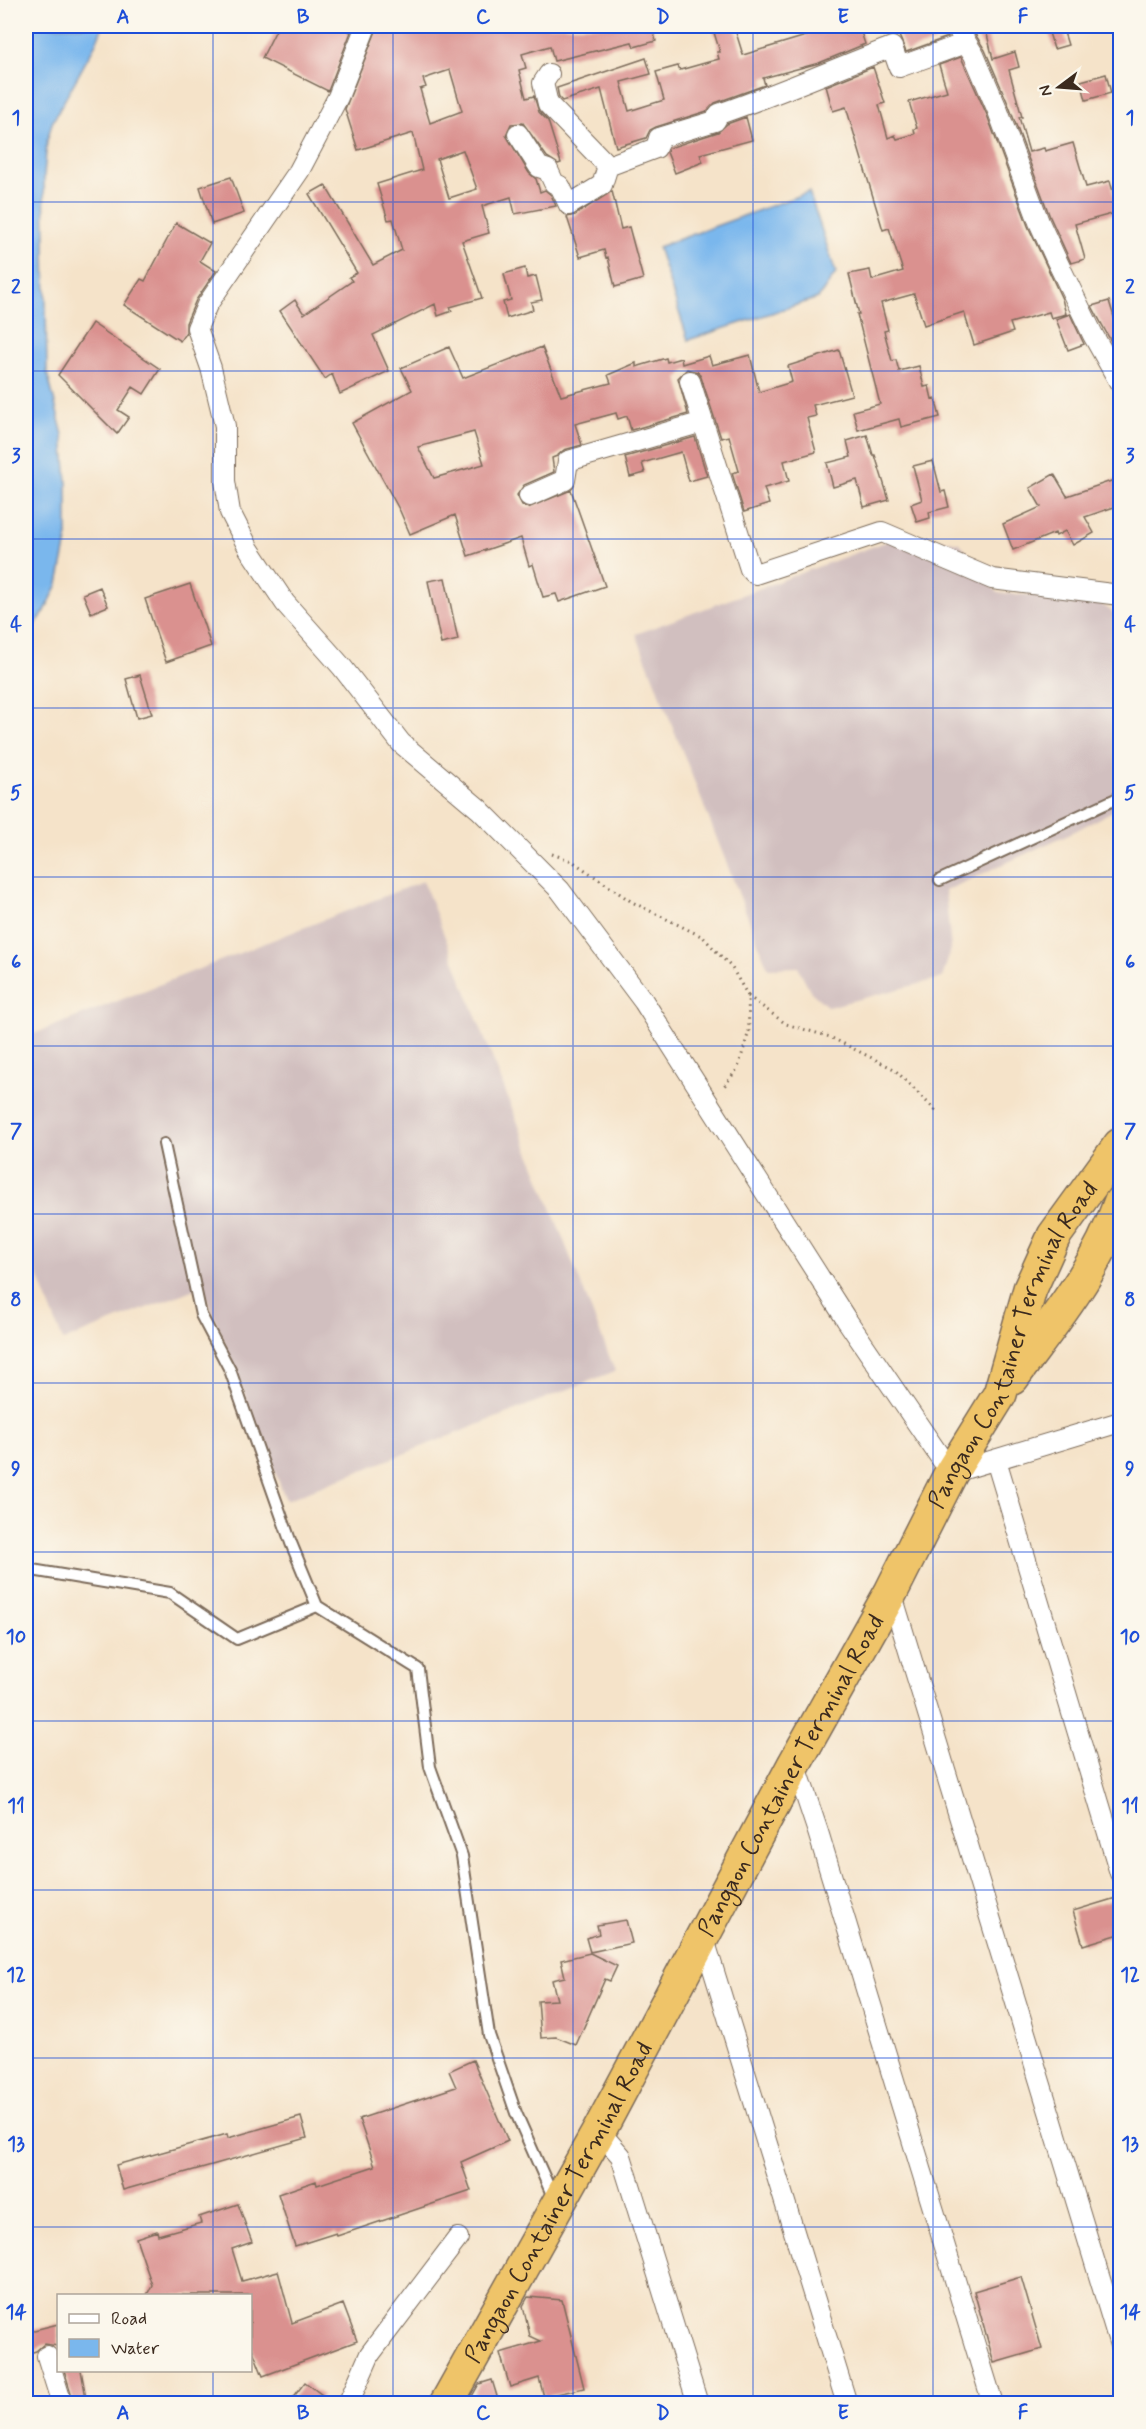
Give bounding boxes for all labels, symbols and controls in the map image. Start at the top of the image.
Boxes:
text: A [116,4,130,31]
text: B [297,4,310,31]
text: C [476,4,491,31]
text: D [656,4,670,31]
text: E [837,4,849,31]
text: F [1018,4,1029,31]
north arrow [1029,57,1089,117]
text: N [1034,83,1058,99]
text: 1 [12,105,20,132]
text: 1 [1126,105,1134,132]
text: 2 [11,274,21,301]
text: 2 [1125,274,1135,301]
text: 3 [11,443,21,470]
text: 3 [1125,443,1135,470]
text: 4 [10,612,22,639]
text: 4 [1124,612,1136,639]
text: 5 [10,780,22,807]
text: 5 [1124,780,1136,807]
text: 6 [11,949,21,976]
text: 6 [1125,949,1135,976]
text: 7 [10,1118,22,1145]
text: 7 [1124,1118,1136,1145]
street label: Pangaon Container Terminal Road [922,1176,1106,1514]
text: 8 [10,1287,22,1314]
text: 8 [1124,1287,1136,1314]
text: 9 [11,1456,21,1483]
text: 9 [1125,1456,1135,1483]
street label: Pangaon Container Terminal Road [691,1609,892,1942]
text: 10 [6,1624,26,1651]
text: 10 [1120,1624,1140,1651]
text: 11 [7,1793,25,1820]
text: 11 [1121,1793,1139,1820]
text: 12 [6,1962,26,1989]
text: 12 [1120,1962,1140,1989]
street label: Pangaon Container Terminal Road [458,2037,661,2369]
text: 13 [7,2131,25,2158]
text: 13 [1121,2131,1139,2158]
legend [57,2294,252,2372]
text: 14 [5,2299,27,2326]
text: 14 [1119,2299,1141,2326]
text: Road [111,2307,147,2331]
text: Water [111,2337,160,2361]
text: A [116,2400,130,2427]
text: B [297,2400,310,2427]
text: C [476,2400,491,2427]
text: D [656,2400,670,2427]
text: E [837,2400,849,2427]
text: F [1018,2400,1029,2427]

